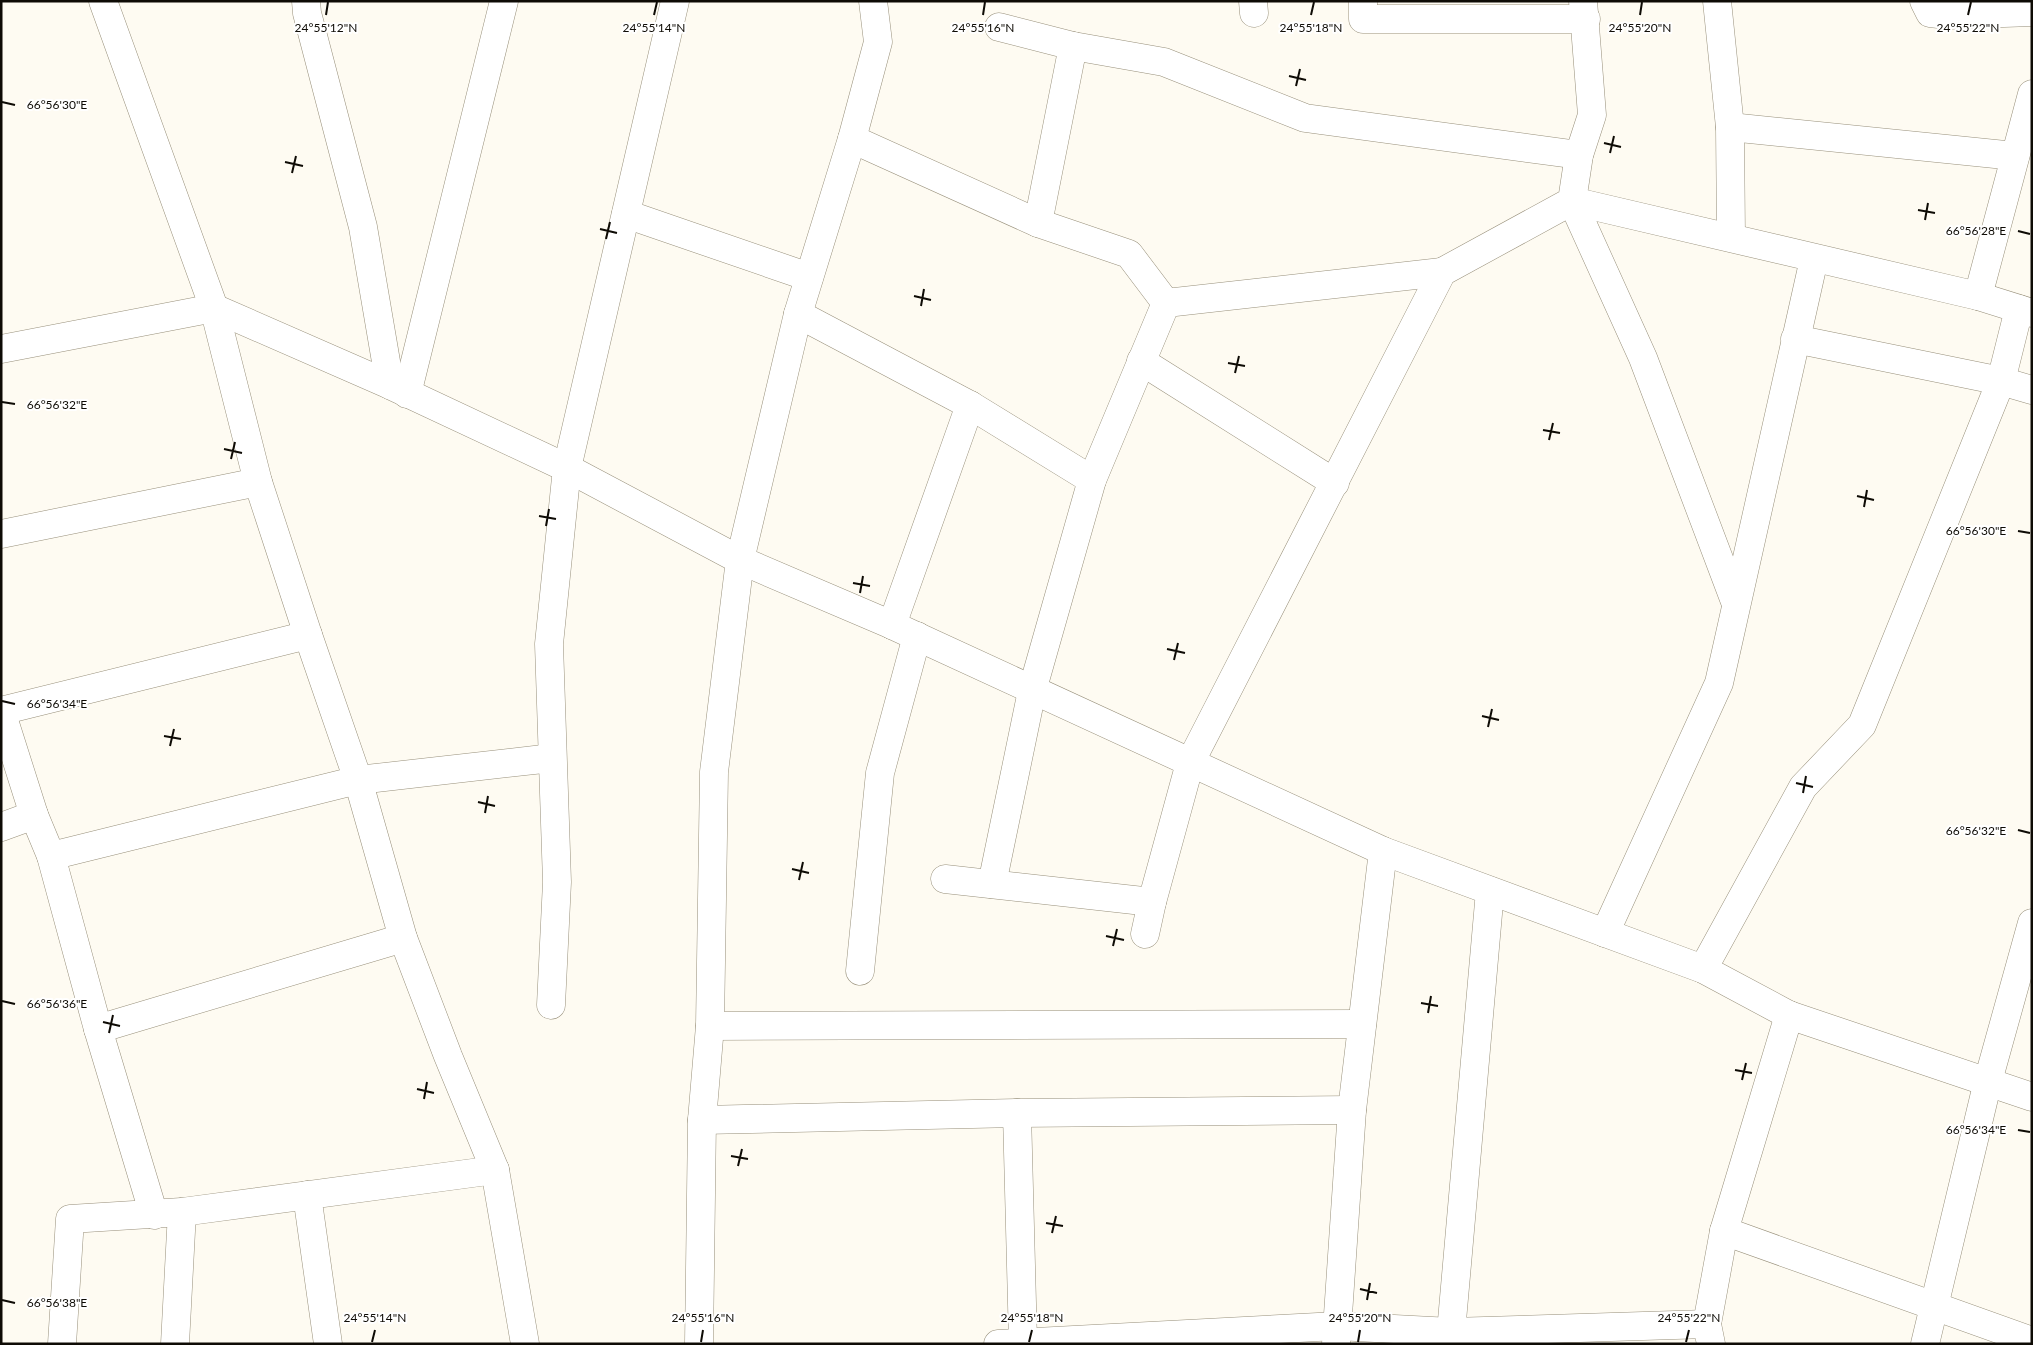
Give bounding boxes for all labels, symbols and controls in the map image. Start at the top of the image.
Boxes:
text: 24°55'12"N [295,20,357,35]
text: 24°55'14"N [623,20,685,35]
text: 24°55'16"N [952,20,1014,35]
text: 24°55'18"N [1280,20,1342,35]
text: 24°55'20"N [1609,20,1671,35]
text: 24°55'22"N [1937,20,1999,35]
text: 66°56'30"E [27,97,87,112]
text: 66°56'28"E [1946,223,2006,238]
text: 66°56'32"E [27,397,87,412]
text: 66°56'30"E [1946,523,2006,538]
text: 66°56'34"E [27,696,87,711]
text: 66°56'32"E [1946,823,2006,838]
text: 66°56'36"E [27,996,87,1011]
text: 66°56'34"E [1946,1122,2006,1137]
text: 66°56'38"E [27,1295,87,1310]
text: 24°55'14"N [344,1310,406,1325]
text: 24°55'16"N [672,1310,734,1325]
text: 24°55'18"N [1001,1310,1063,1325]
text: 24°55'20"N [1329,1310,1391,1325]
text: 24°55'22"N [1658,1310,1720,1325]

